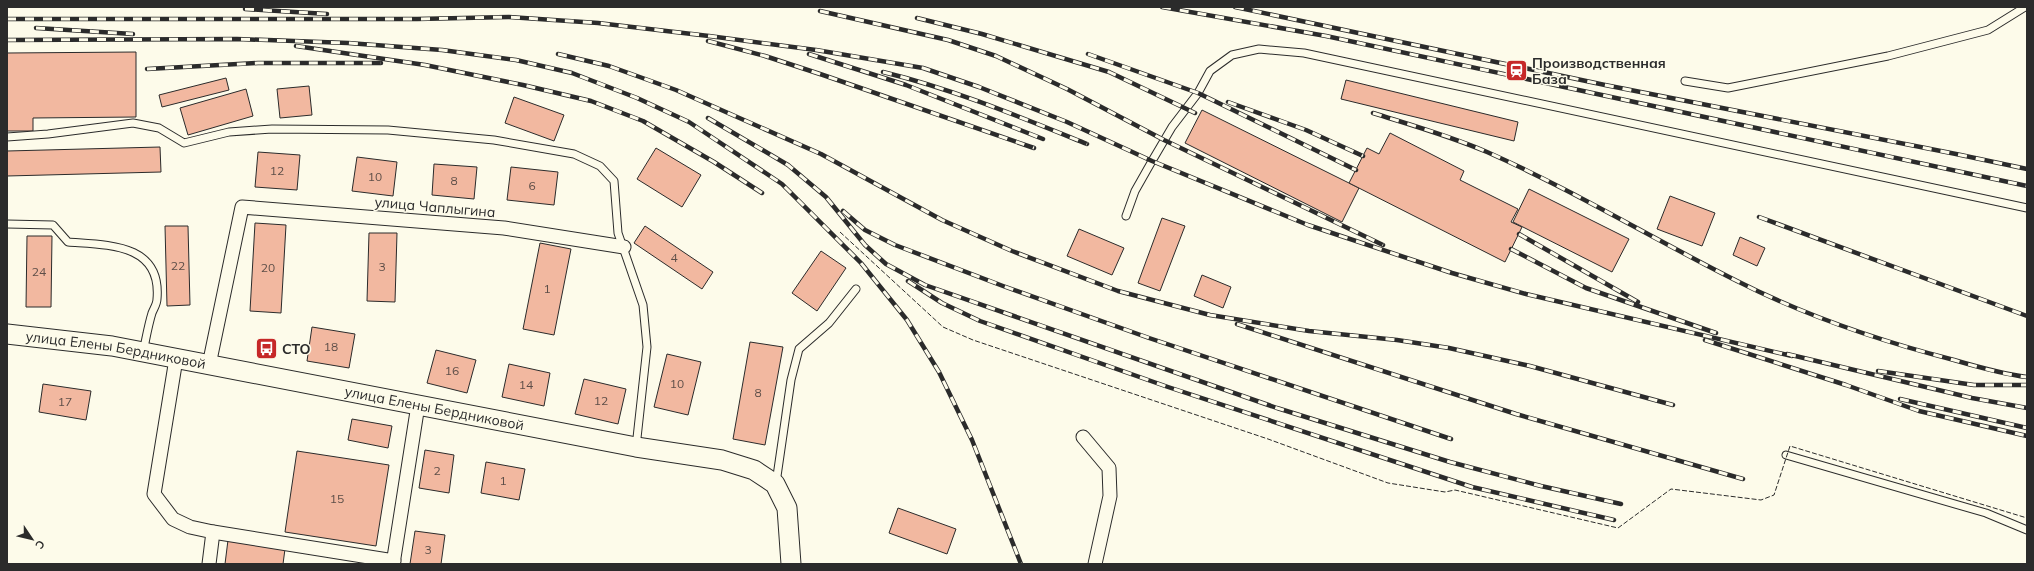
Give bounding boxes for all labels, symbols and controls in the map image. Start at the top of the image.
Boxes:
place label: Производственная База [1532,54,1666,88]
station icon: Производственная База [1503,58,1529,84]
house number: 12 [270,163,284,178]
house number: 10 [368,169,382,184]
house number: 8 [450,173,458,188]
house number: 6 [528,178,536,193]
street label: улица Чаплыгина [374,193,496,221]
house number: 4 [670,250,678,265]
house number: 22 [171,258,185,273]
house number: 3 [378,259,386,274]
house number: 20 [261,260,275,275]
house number: 24 [32,264,46,279]
house number: 1 [543,281,551,296]
street label: улица Елены Бердниковой [25,327,207,373]
bus stop icon: СТО [254,336,280,362]
house number: 18 [324,339,338,354]
place label: СТО [282,340,311,358]
house number: 16 [445,363,459,378]
house number: 10 [670,376,684,391]
house number: 14 [519,377,533,392]
street label: улица Елены Бердниковой [343,382,526,434]
house number: 8 [754,385,762,400]
house number: 12 [594,393,608,408]
house number: 17 [58,394,72,409]
house number: 2 [433,463,441,478]
house number: 1 [499,473,507,488]
house number: 15 [330,491,344,506]
north arrow [12,519,52,559]
text: С [32,538,48,552]
house number: 3 [424,542,432,557]

